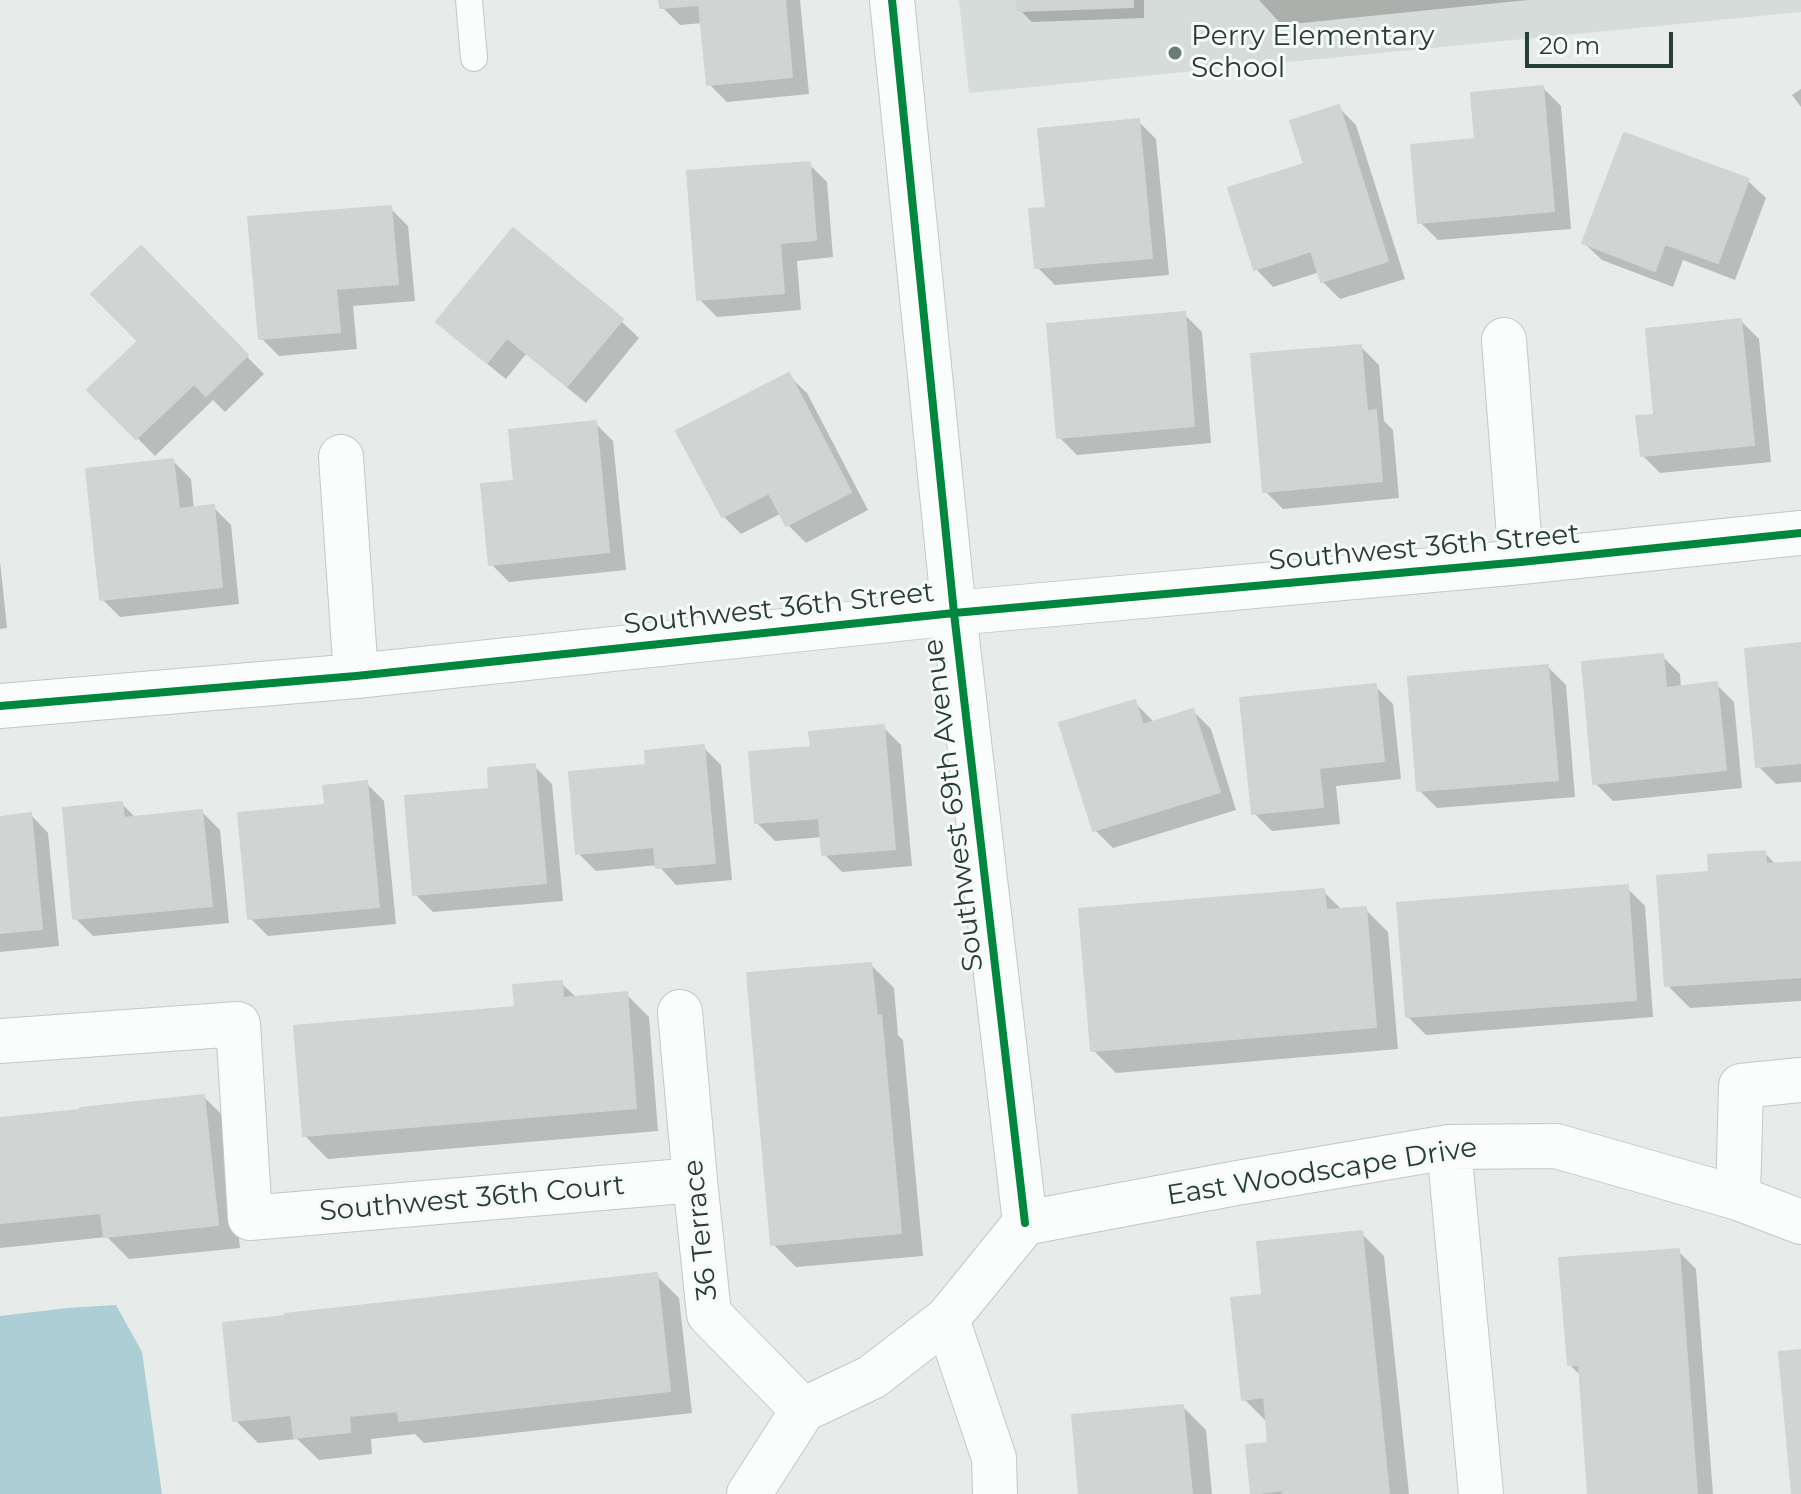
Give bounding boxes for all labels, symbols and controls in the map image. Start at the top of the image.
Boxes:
scale bar [1529,16,1677,66]
place label: Perry Elementary School [1191,20,1434,86]
text: 20 m [1539,31,1600,60]
marker: Perry Elementary School [1166,44,1184,62]
street label: Southwest 36th Street [1267,518,1581,578]
street label: Southwest 36th Street [622,576,936,642]
street label: Southwest 69th Avenue [917,637,991,973]
street label: East Woodscape Drive [1165,1131,1479,1213]
street label: 36 Terrace [677,1158,725,1302]
street label: Southwest 36th Court [318,1169,626,1229]

